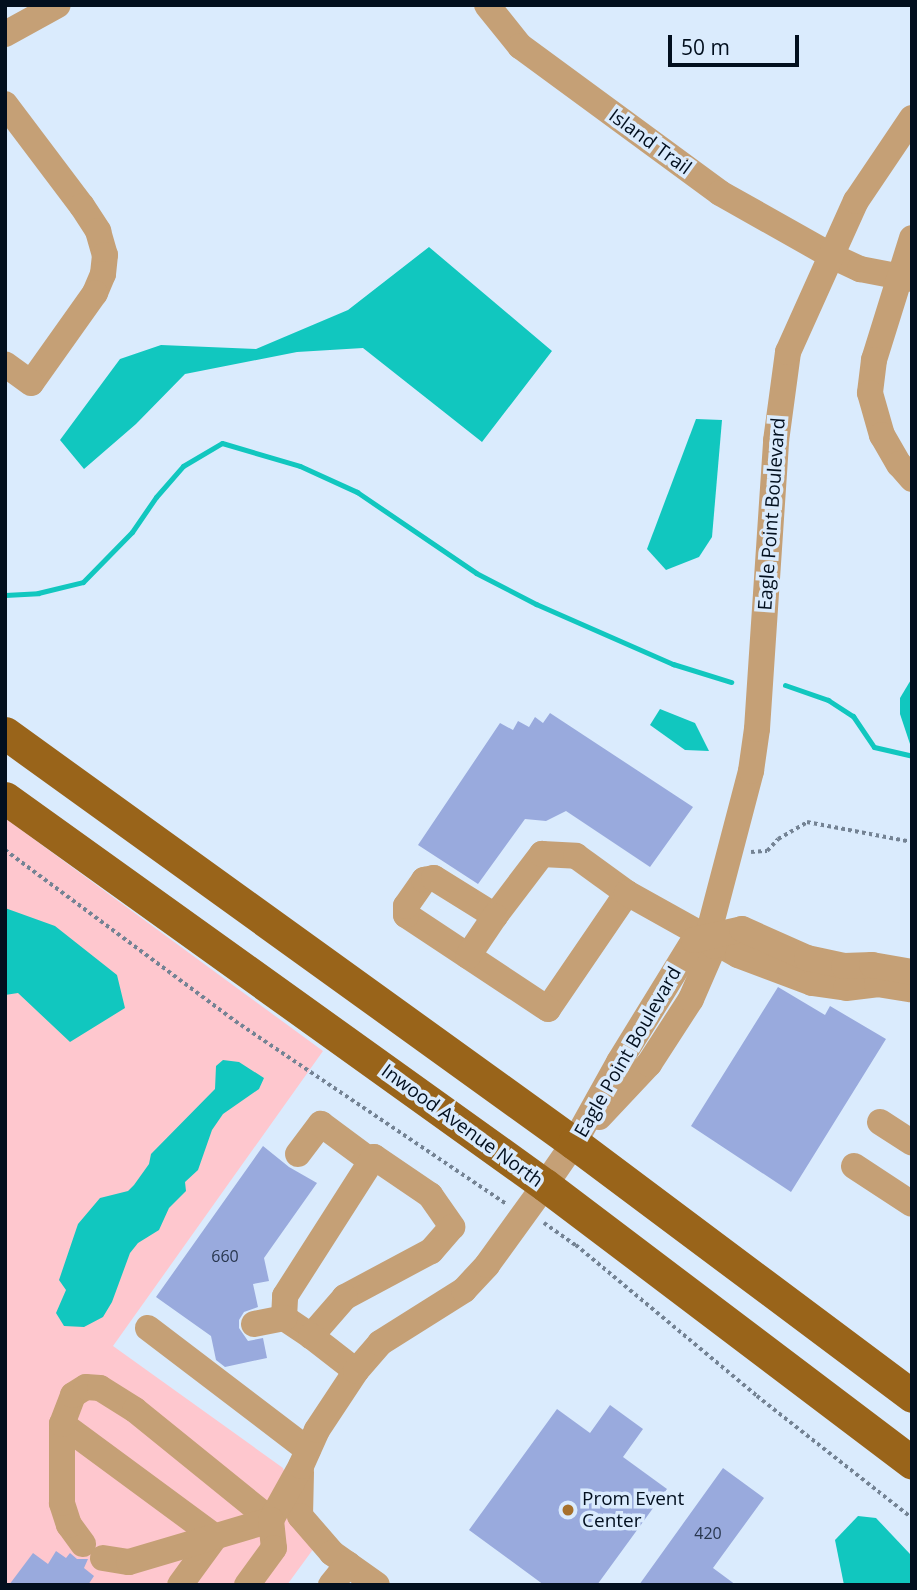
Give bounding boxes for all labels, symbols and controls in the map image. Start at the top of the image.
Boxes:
scale bar [672,21,803,65]
text: 50 m [681,33,730,61]
street label: Island Trail [604,104,696,180]
street label: Eagle Point Boulevard [754,417,790,611]
street label: Eagle Point Boulevard [570,963,686,1141]
street label: Inwood Avenue North [377,1060,547,1192]
house number: 660 [211,1246,239,1266]
place label: Prom Event Center [582,1488,684,1532]
marker: Prom Event Center [560,1502,576,1518]
house number: 420 [694,1523,722,1543]

